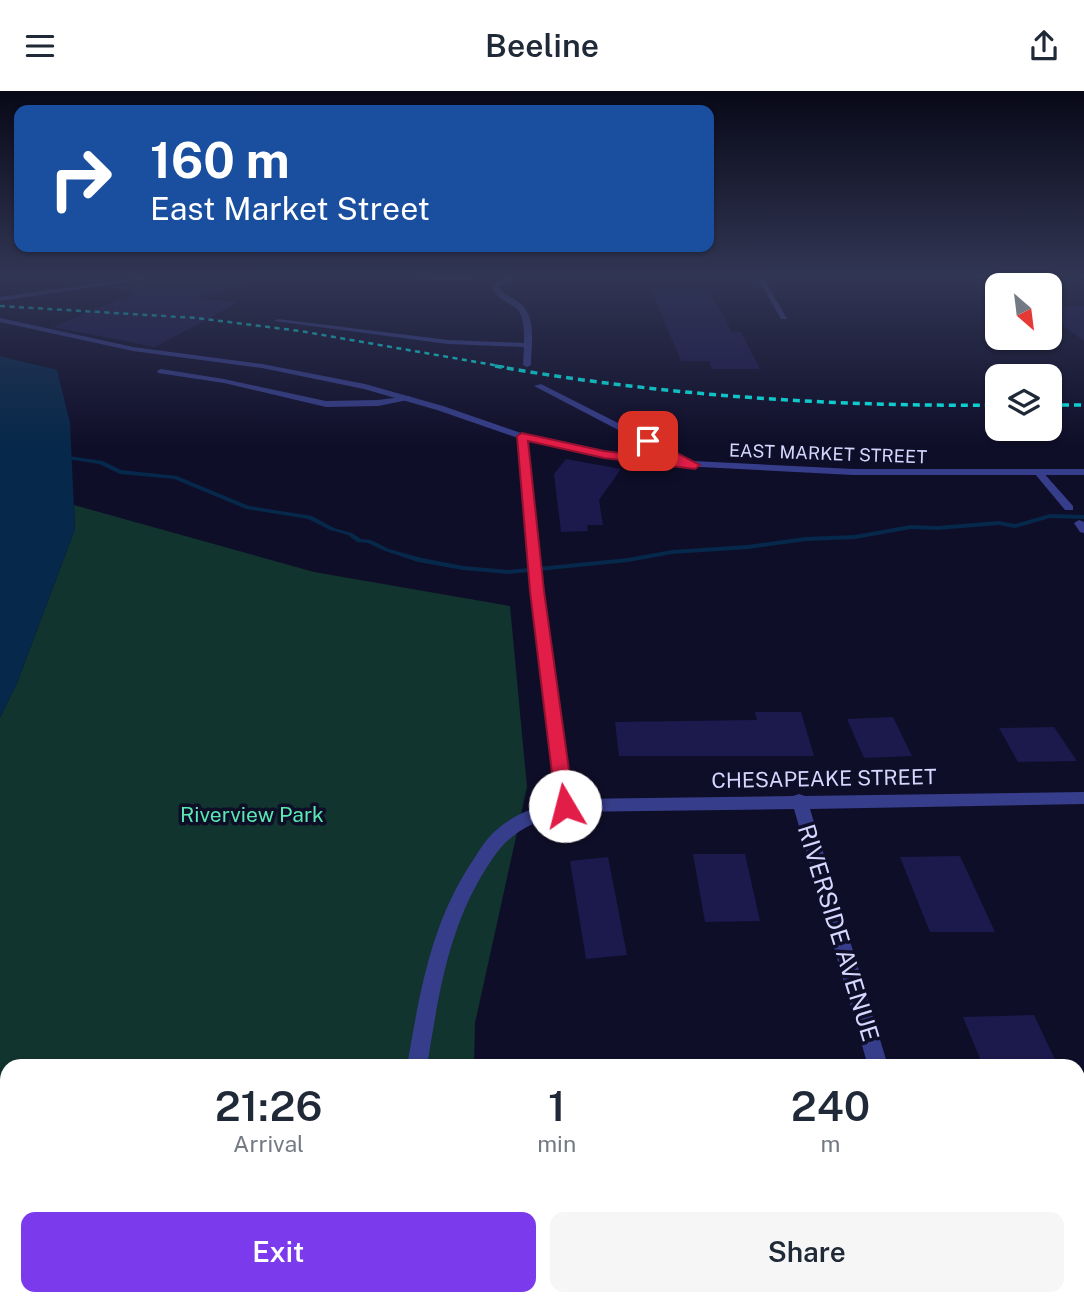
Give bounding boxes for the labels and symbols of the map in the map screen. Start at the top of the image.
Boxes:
north arrow [985,273,1062,350]
pin [618,411,678,471]
street label: EAST MARKET STREET [729,440,928,467]
street label: CHESAPEAKE STREET [711,764,937,793]
position arrow [528,769,602,843]
park label: Riverview Park [180,802,324,827]
street label: RIVERSIDE AVENUE [793,821,885,1045]

